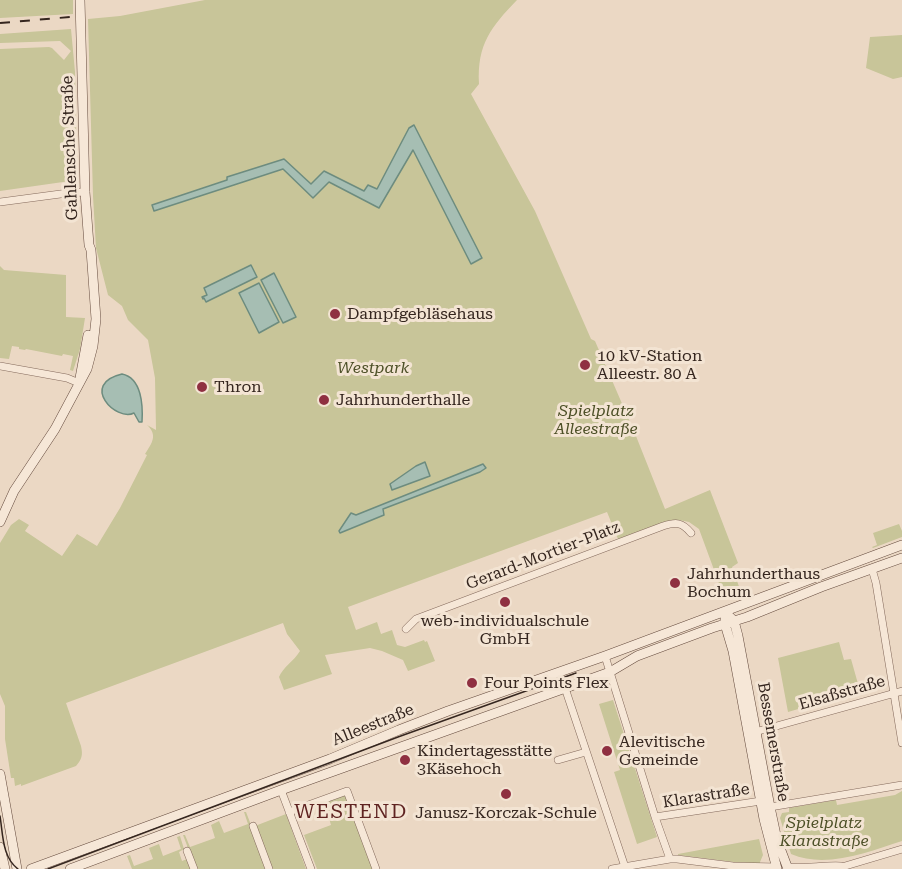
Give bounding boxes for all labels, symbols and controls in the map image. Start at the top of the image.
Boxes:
street label: Gahlensche Straße [58,75,82,221]
place label: Dampfgebläsehaus [347,304,493,324]
marker: Dampfgebläsehaus [328,307,342,321]
place label: 10 kV-Station Alleestr. 80 A [597,346,702,384]
park label: Westpark [337,358,409,378]
marker: 10 kV-Station Alleestr. 80 A [578,358,592,372]
place label: Thron [214,377,262,397]
marker: Thron [195,380,209,394]
place label: Jahrhunderthalle [336,390,470,410]
marker: Jahrhunderthalle [317,393,331,407]
park label: Spielplatz Alleestraße [554,401,638,439]
street label: Gerard-Mortier-Platz [463,518,623,594]
place label: Jahrhunderthaus Bochum [687,564,820,602]
marker: Jahrhunderthaus Bochum [668,576,682,590]
marker: web-individualschule GmbH [498,595,512,609]
place label: web-individualschule GmbH [421,611,589,649]
street label: Elsaßstraße [797,672,887,714]
place label: Four Points Flex [484,673,608,693]
marker: Four Points Flex [465,676,479,690]
street label: Bessemerstraße [753,681,793,803]
street label: Alleestraße [329,700,417,750]
place label: Alevitische Gemeinde [619,732,705,770]
place label: Kindertagesstätte 3Käsehoch [417,741,552,779]
marker: Alevitische Gemeinde [600,744,614,758]
marker: Kindertagesstätte 3Käsehoch [398,753,412,767]
street label: Klarastraße [661,780,751,812]
marker: Janusz-Korczak-Schule [499,787,513,801]
district label: WESTEND [294,800,408,824]
place label: Janusz-Korczak-Schule [415,803,597,823]
park label: Spielplatz Klarastraße [779,813,869,851]

